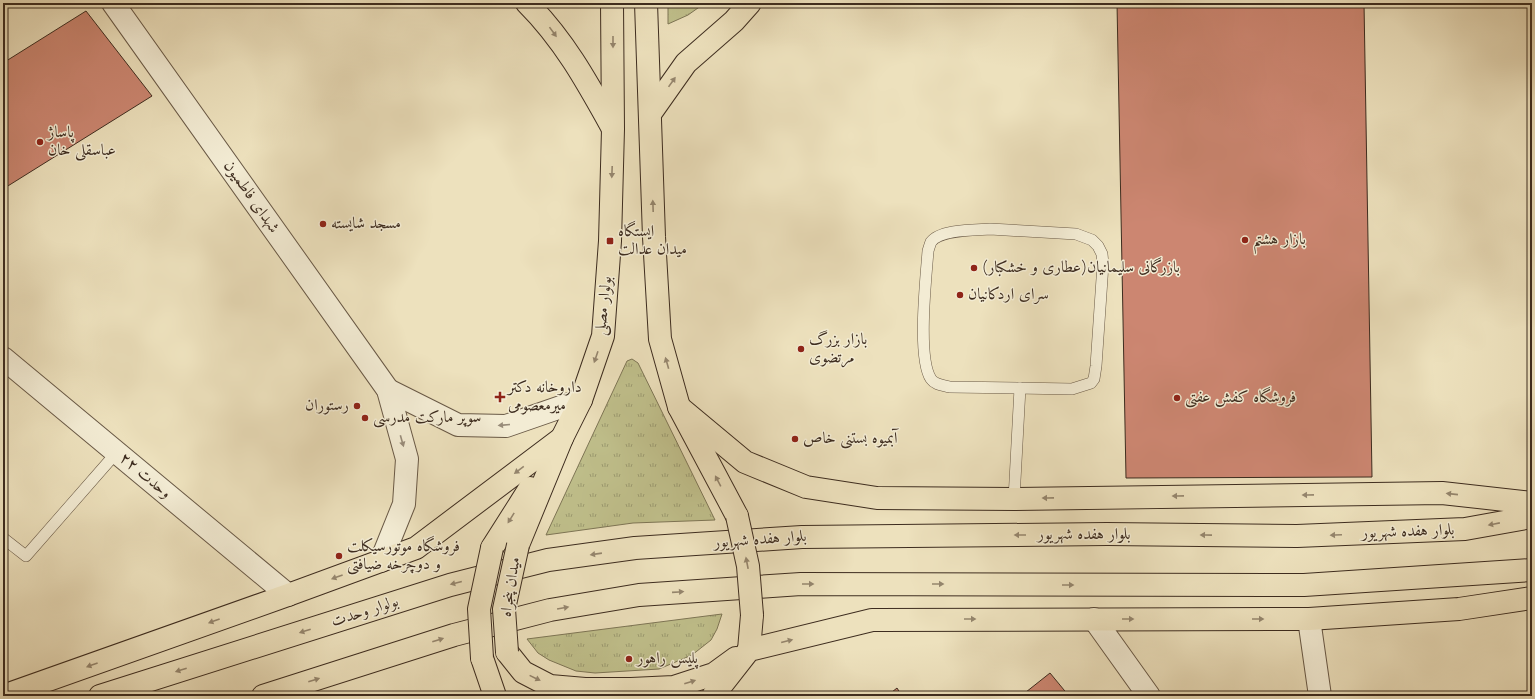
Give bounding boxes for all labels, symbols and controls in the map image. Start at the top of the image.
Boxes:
one-way arrow [549,27,557,38]
one-way arrow [610,36,616,49]
one-way arrow [668,77,676,88]
place label: پاساژ عباسقلی خان [46,125,116,161]
marker: پاساژ عباسقلی خان [35,137,45,147]
street label: شهدای فاطمیون [220,158,282,237]
one-way arrow [609,166,615,179]
one-way arrow [650,199,656,212]
place label: مسجد شایسته [331,216,401,232]
marker: مسجد شایسته [318,219,328,229]
place label: ایستگاه میدان عدالت [618,220,687,258]
place label: بازار هشتم [1253,232,1306,255]
marker: بازار هشتم [1240,235,1250,245]
marker: ایستگاه میدان عدالت [605,236,615,246]
place label: بازرگانی سلیمانیان(عطاری و خشکبار) [982,257,1180,277]
marker: بازرگانی سلیمانیان(عطاری و خشکبار) [969,263,979,273]
street label: بولوار مصلی [593,276,617,337]
place label: سرای اردکانیان [968,286,1049,304]
marker: سرای اردکانیان [955,290,965,300]
place label: بازار بزرگ مرتضوی [809,330,867,368]
marker: بازار بزرگ مرتضوی [796,344,806,354]
one-way arrow [593,351,599,363]
one-way arrow [664,357,670,369]
place label: داروخانه دکتر میرمعصومی [506,379,582,415]
place label: فروشگاه کفش عفتی [1185,386,1296,408]
marker: داروخانه دکتر میرمعصومی [495,392,505,402]
marker: فروشگاه کفش عفتی [1172,393,1182,403]
place label: رستوران [305,398,349,415]
marker: رستوران [352,401,362,411]
place label: سوپر مارکت مدرسی [373,409,481,428]
marker: سوپر مارکت مدرسی [360,413,370,423]
one-way arrow [498,422,510,428]
place label: آبمیوه بستنی خاص [803,428,899,449]
marker: آبمیوه بستنی خاص [790,434,800,444]
one-way arrow [399,435,405,447]
street label: وحدت ۲۲ [116,450,174,502]
one-way arrow [514,466,525,474]
one-way arrow [715,476,722,487]
one-way arrow [1445,491,1458,497]
one-way arrow [1301,492,1314,498]
one-way arrow [1172,493,1184,500]
one-way arrow [1041,495,1054,501]
one-way arrow [507,513,515,523]
one-way arrow [1488,521,1500,527]
street label: بلوار هفده شهریور [1359,522,1455,543]
street label: بلوار هفده شهریور [1036,527,1131,544]
street label: بلوار هفده شهریور [711,529,807,552]
one-way arrow [1330,531,1342,538]
one-way arrow [1013,532,1026,538]
one-way arrow [1199,532,1212,538]
place label: فروشگاه موتورسیکلت و دوچرخه ضیافتی [347,535,460,575]
marker: فروشگاه موتورسیکلت و دوچرخه ضیافتی [334,551,344,561]
one-way arrow [590,551,602,557]
street label: میدان پنجراه [498,556,525,618]
one-way arrow [744,557,750,569]
one-way arrow [330,575,342,581]
one-way arrow [449,581,462,587]
one-way arrow [802,581,815,587]
one-way arrow [932,581,945,587]
one-way arrow [1062,582,1075,588]
one-way arrow [672,589,684,596]
street label: بولوار وحدت [329,594,401,631]
one-way arrow [557,604,570,610]
one-way arrow [964,616,977,622]
one-way arrow [1122,616,1135,622]
one-way arrow [1252,616,1265,622]
one-way arrow [208,618,220,624]
one-way arrow [299,628,311,634]
one-way arrow [432,637,444,643]
one-way arrow [781,637,793,643]
place label: پلیس راهور [635,651,699,669]
marker: پلیس راهور [624,654,634,664]
one-way arrow [85,662,97,668]
one-way arrow [175,667,187,673]
one-way arrow [529,675,540,681]
one-way arrow [308,677,320,683]
one-way arrow [684,678,696,684]

